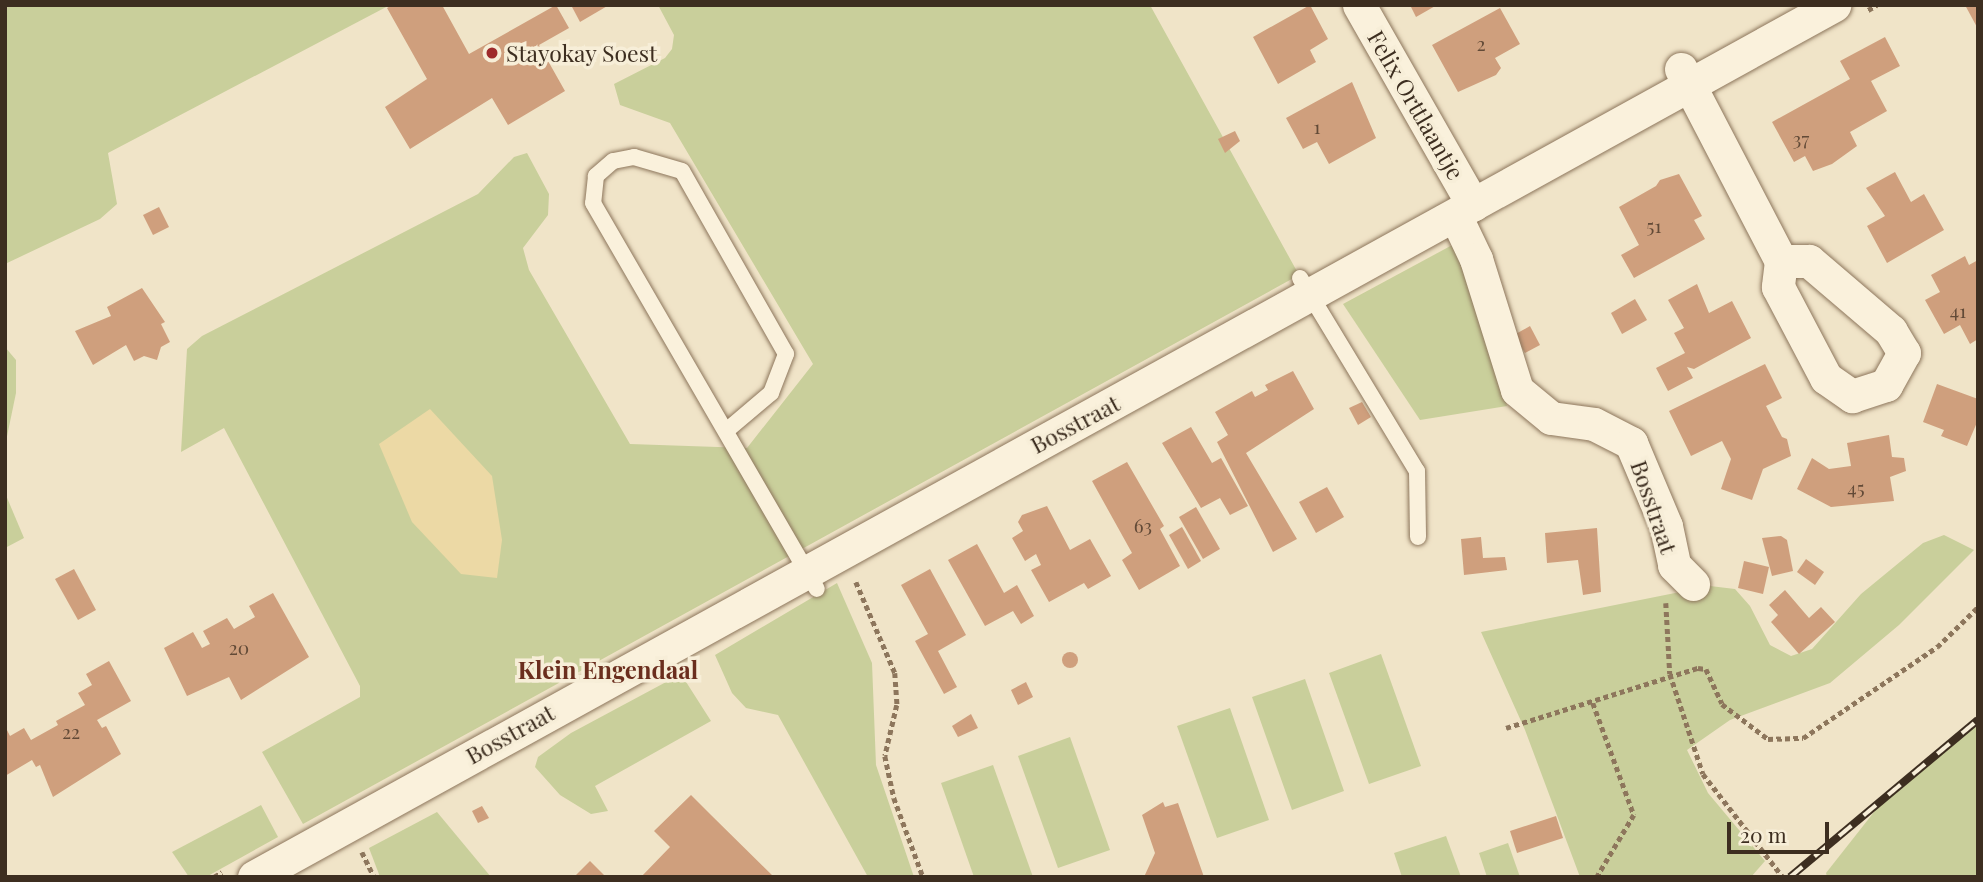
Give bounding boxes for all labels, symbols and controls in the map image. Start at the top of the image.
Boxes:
street label: Felix Orttlaantje [1362,25,1470,185]
house number: 2 [1476,33,1486,55]
place label: Stayokay Soest [506,39,658,67]
marker: Stayokay Soest [484,45,500,61]
house number: 1 [1313,116,1321,138]
house number: 37 [1793,128,1809,150]
house number: 51 [1647,215,1661,237]
house number: 41 [1950,300,1966,322]
street label: Bosstraat [1026,389,1124,459]
street label: Bosstraat [1625,457,1683,557]
house number: 45 [1847,477,1865,499]
house number: 63 [1134,515,1152,537]
house number: 20 [229,637,249,659]
district label: Klein Engendaal [518,656,698,684]
street label: Bosstraat [461,698,559,770]
house number: 22 [62,721,80,743]
scale bar [1731,808,1832,852]
text: 20 m [1740,820,1787,848]

